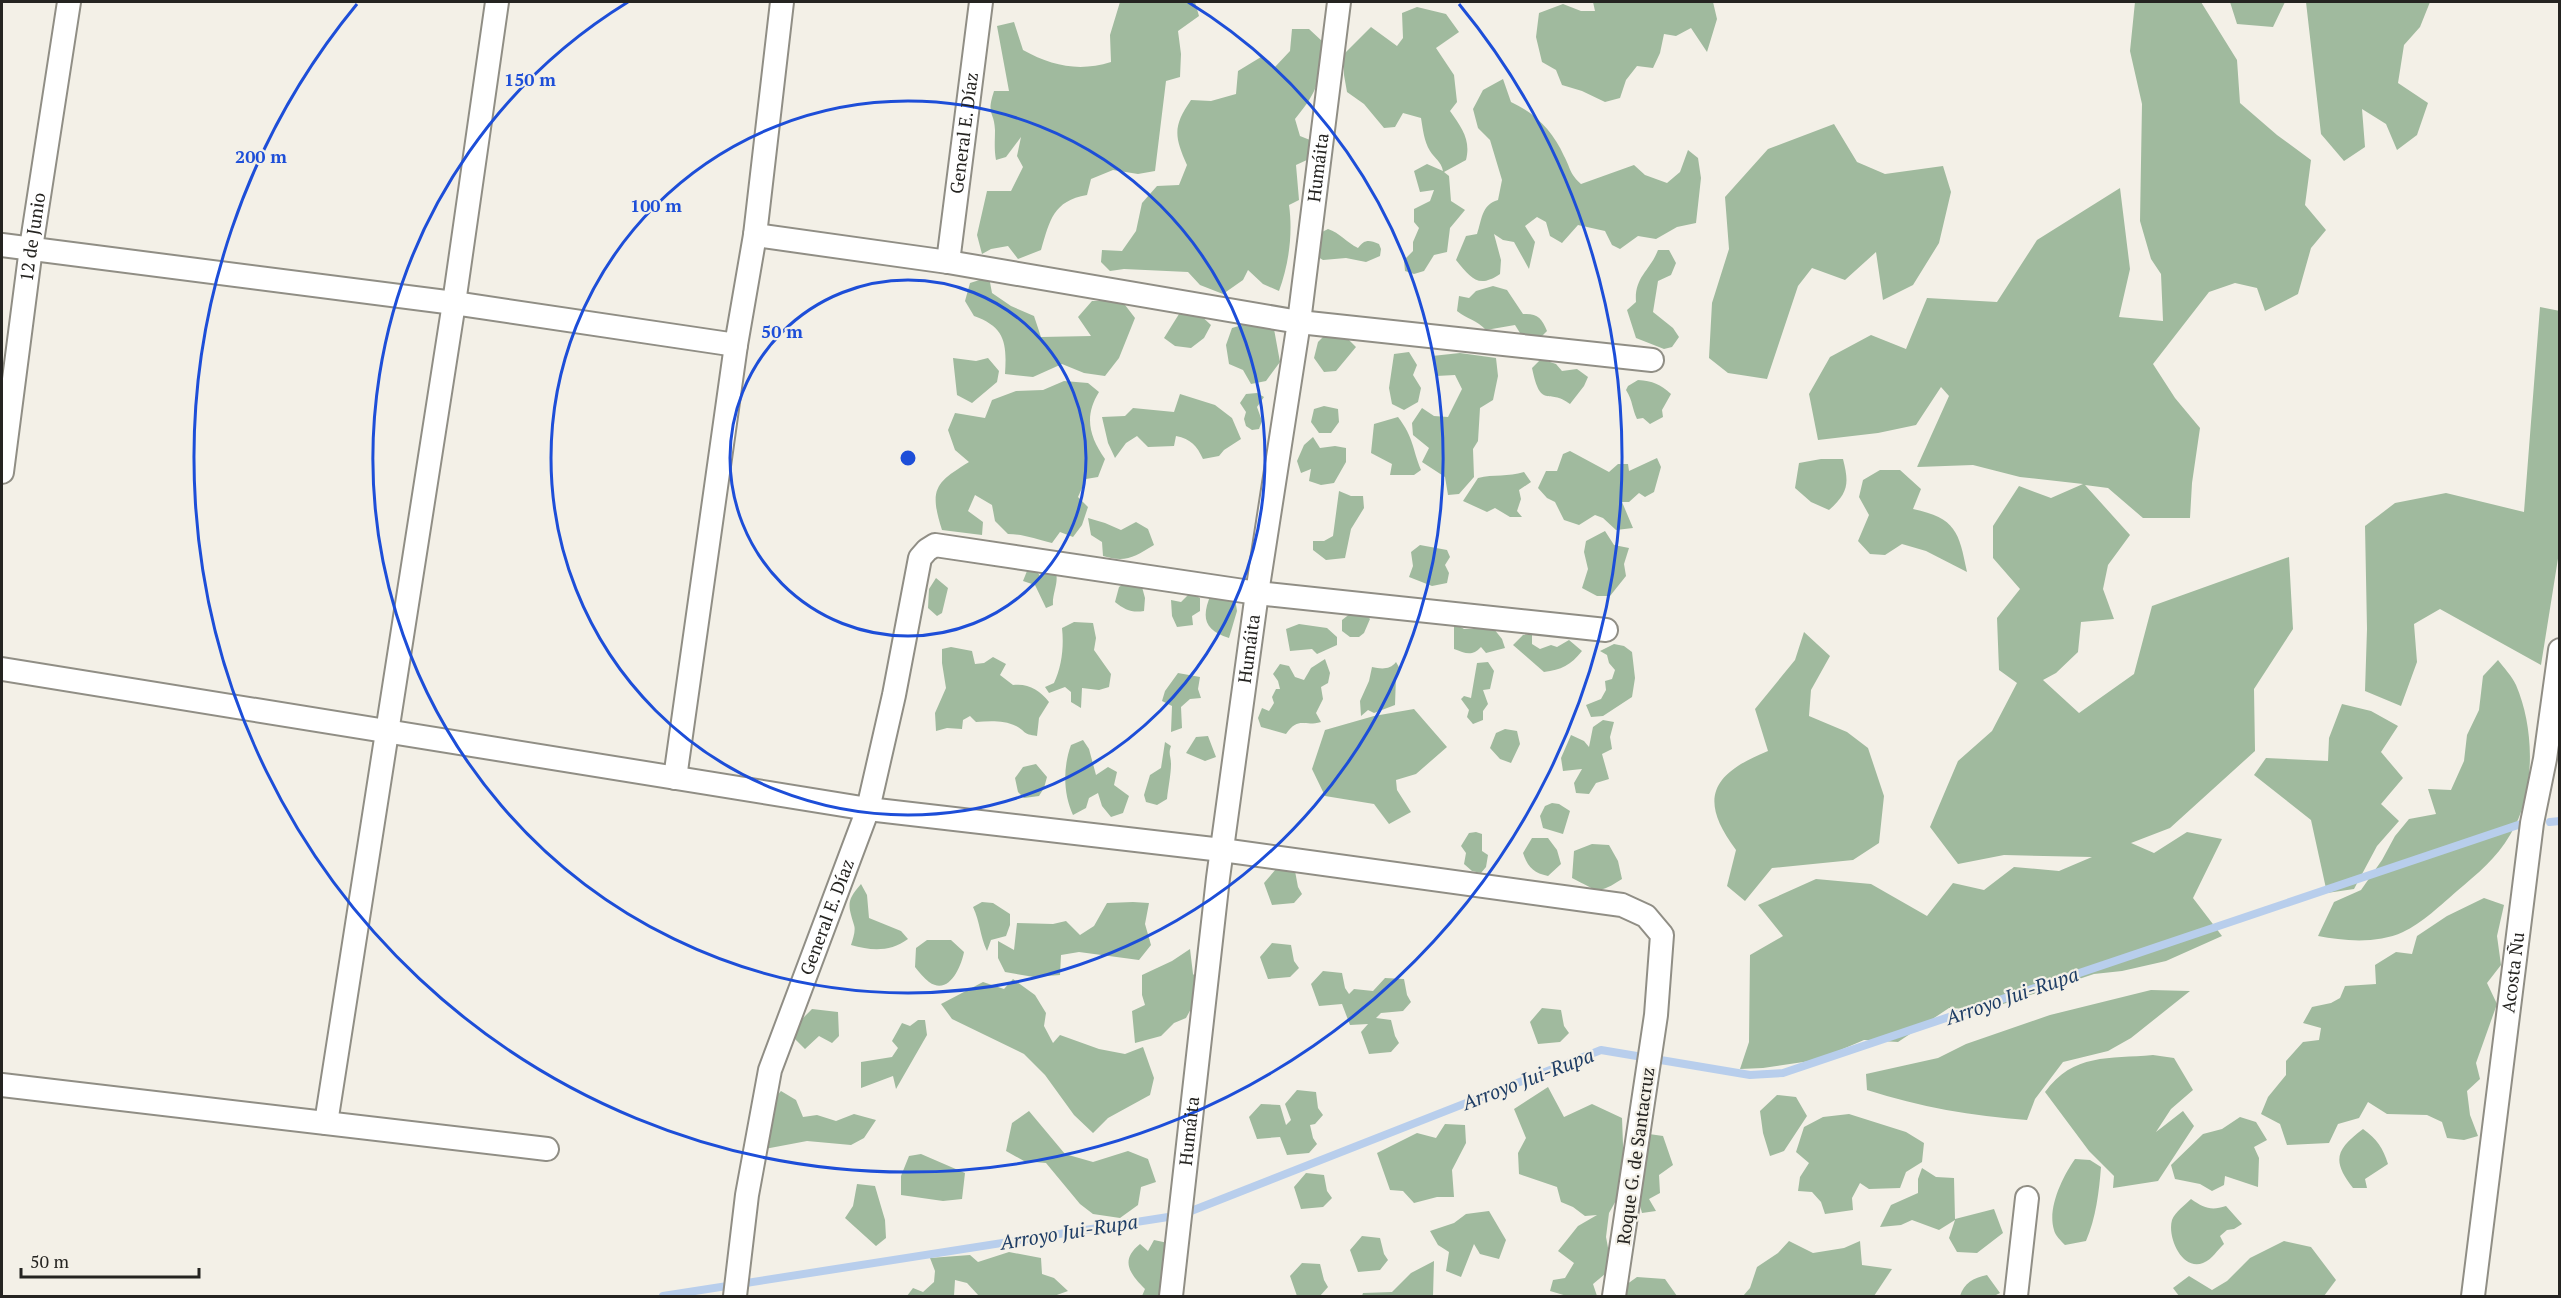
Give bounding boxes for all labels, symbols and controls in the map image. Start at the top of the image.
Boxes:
text: 150 m [504,67,556,91]
street label: General E. Díaz [944,71,983,195]
street label: Humáita [1301,132,1333,203]
text: 200 m [235,144,287,168]
street label: 12 de Junio [14,191,50,283]
text: 100 m [630,193,682,217]
text: 50 m [761,319,803,343]
centre of rings [898,448,918,468]
street label: Humáita [1232,613,1265,685]
street label: General E. Díaz [794,855,859,978]
street label: Acosta Ñu [2495,931,2529,1014]
water label: Arroyo Jui-Rupa [1941,960,2082,1031]
water label: Arroyo Jui-Rupa [1457,1041,1598,1116]
street label: Roque G. de Santacruz [1611,1066,1659,1246]
street label: Humáita [1173,1095,1204,1167]
water label: Arroyo Jui-Rupa [997,1207,1140,1256]
scale bar [21,1241,200,1279]
text: 50 m [30,1249,70,1273]

